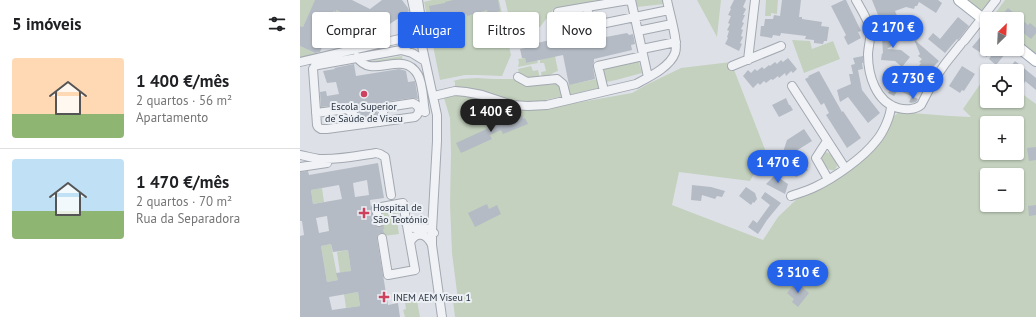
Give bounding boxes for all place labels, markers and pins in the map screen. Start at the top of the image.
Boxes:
pin: 2 170 € [856,15,930,49]
pin: 2 730 € [876,66,950,100]
marker: Escola Superior de Saúde de Viseu [359,89,369,99]
pin: 1 400 € [454,99,528,133]
place label: Escola Superior de Saúde de Viseu [325,100,403,125]
pin: 1 470 € [741,150,815,184]
place label: Hospital de São Teotónio [373,201,428,226]
marker: Hospital de São Teotónio [358,207,370,219]
pin: 3 510 € [761,260,835,294]
marker: INEM AEM Viseu 1 [378,291,390,303]
place label: INEM AEM Viseu 1 [393,291,471,304]

